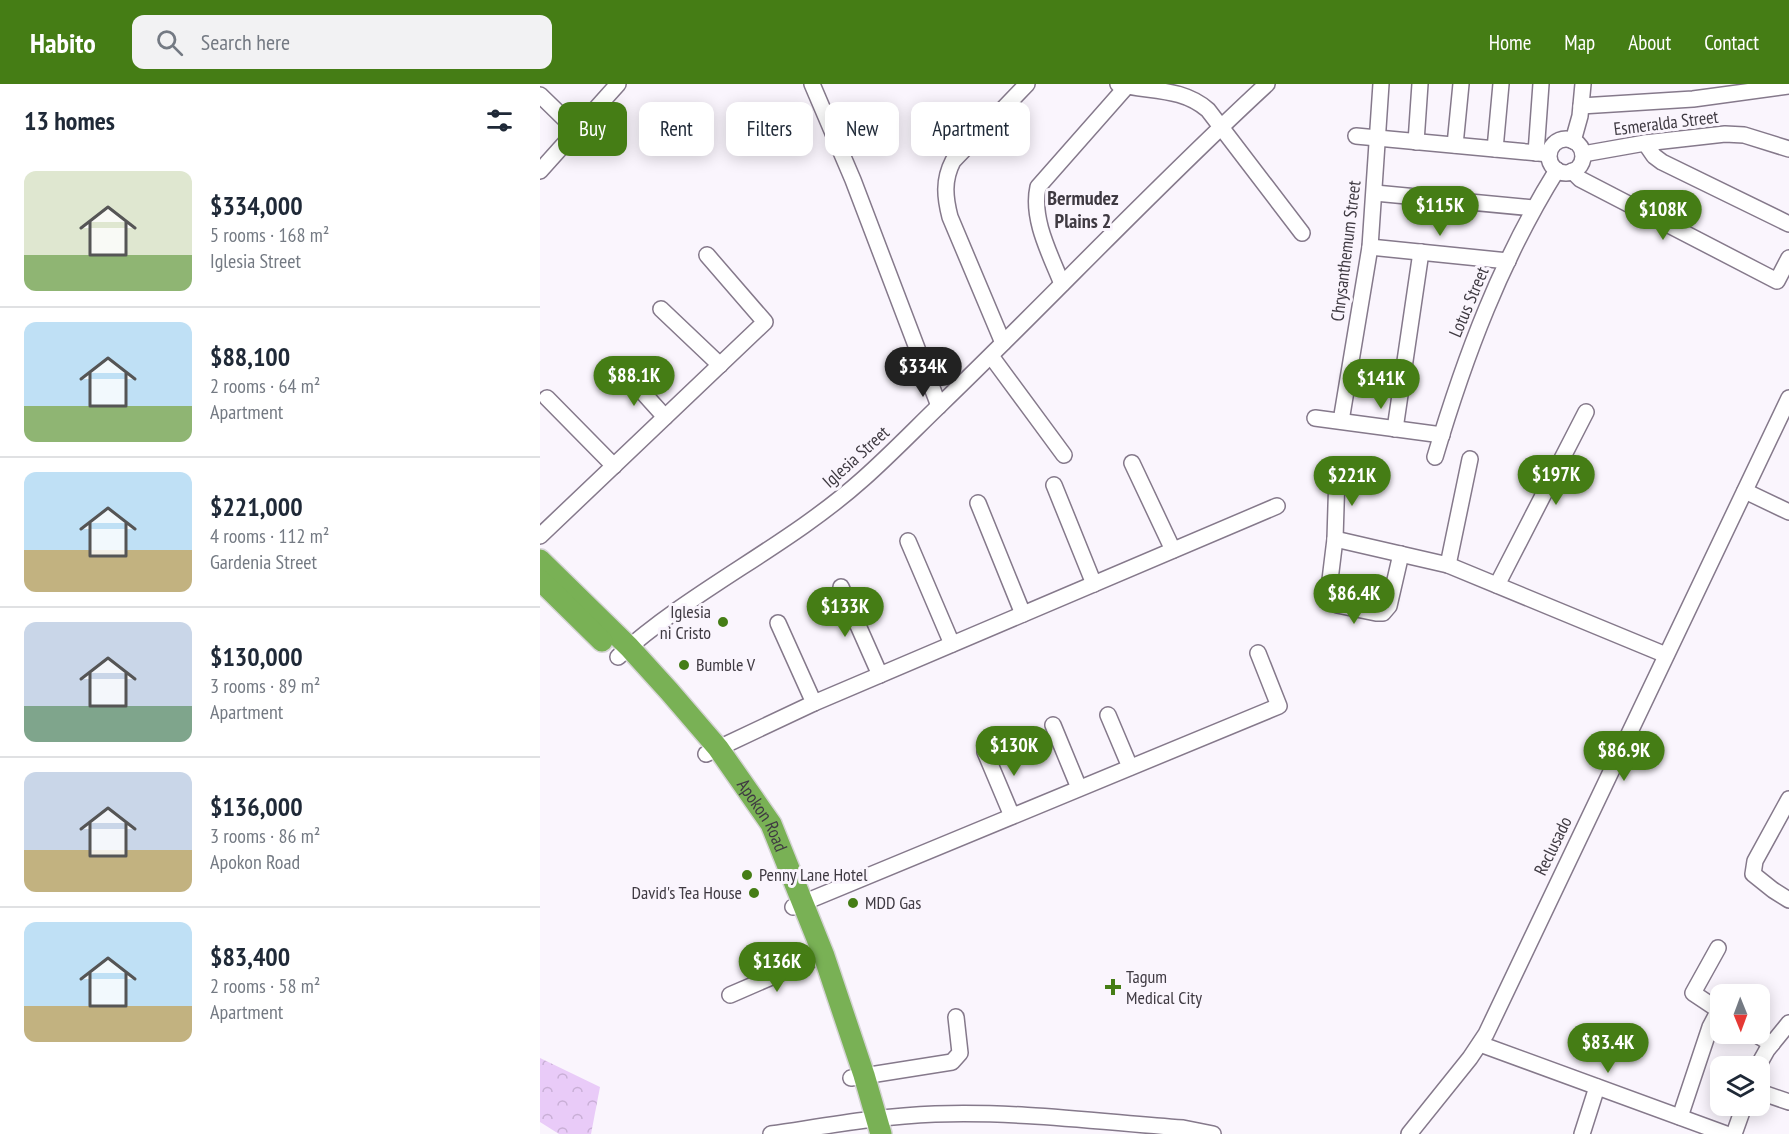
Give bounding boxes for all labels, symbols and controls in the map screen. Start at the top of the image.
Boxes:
search box [132,15,552,69]
text: Habito [30,24,96,61]
icon: search [153,26,186,59]
text: Search here [201,28,290,56]
text: Home [1489,29,1531,56]
text: Map [1564,29,1595,56]
text: About [1628,29,1671,56]
text: Contact [1704,29,1759,56]
chip: Buy [558,102,627,156]
chip: Rent [639,102,714,156]
chip: Filters [726,102,813,156]
chip: New [825,102,899,156]
chip: Apartment [911,102,1030,156]
text: 13 homes [24,104,115,137]
icon: filters [483,104,516,137]
street label: Esmeralda Street [1612,105,1720,140]
street label: Chrysanthemum Street [1325,179,1366,323]
district label: Bermudez Plains 2 [1047,185,1119,234]
pin: $115K [1398,186,1482,237]
text: $334,000 [210,189,303,222]
pin: $108K [1621,190,1705,241]
text: $115K [1416,192,1464,218]
icon: home [72,195,144,267]
text: $108K [1639,196,1687,222]
text: 5 rooms · 168 m² [210,222,329,248]
text: Iglesia Street [210,248,301,274]
street label: Lotus Street [1443,263,1494,341]
text: $88,100 [210,340,290,373]
icon: home [72,346,144,418]
pin: $334K [881,347,965,398]
text: $334K [899,353,947,379]
pin: $88.1K [585,356,683,407]
pin: $141K [1339,359,1423,410]
text: $88.1K [608,362,660,388]
text: $141K [1357,365,1405,391]
text: 2 rooms · 64 m² [210,373,320,399]
text: Apartment [210,399,283,425]
street label: Iglesia Street [818,421,894,493]
pin: $197K [1514,455,1598,506]
pin: $221K [1310,456,1394,507]
text: $197K [1532,461,1580,487]
text: $221K [1328,462,1376,488]
text: $221,000 [210,490,303,523]
icon: home [72,496,144,568]
text: 4 rooms · 112 m² [210,523,329,549]
text: Gardenia Street [210,549,317,575]
pin: $86.4K [1305,574,1403,625]
text: $86.4K [1328,580,1380,606]
pin: $133K [803,587,887,638]
text: $133K [821,593,869,619]
place label: Iglesia ni Cristo [660,600,711,644]
marker: Iglesia ni Cristo [716,615,730,629]
text: $130,000 [210,640,303,673]
icon: home [72,646,144,718]
place label: Bumble V [696,653,756,676]
marker: Bumble V [677,658,691,672]
text: 3 rooms · 89 m² [210,673,320,699]
text: Apartment [210,699,283,725]
pin: $130K [972,726,1056,777]
pin: $86.9K [1575,731,1673,782]
text: $130K [990,732,1038,758]
text: $86.9K [1598,737,1650,763]
street label: Apokon Road [732,774,793,855]
text: $136,000 [210,790,303,823]
icon: home [72,796,144,868]
street label: Reclusado [1529,812,1577,879]
text: 3 rooms · 86 m² [210,823,320,849]
text: Apokon Road [210,849,300,875]
place label: Penny Lane Hotel [759,863,868,886]
marker: Penny Lane Hotel [740,868,754,882]
place label: David's Tea House [632,881,742,904]
marker: David's Tea House [747,886,761,900]
place label: MDD Gas [865,891,921,914]
marker: MDD Gas [846,896,860,910]
text: $83,400 [210,940,290,973]
pin: $136K [735,942,819,993]
icon: home [72,946,144,1018]
text: $136K [753,948,801,974]
place label: Tagum Medical City [1126,965,1202,1009]
text: 2 rooms · 58 m² [210,973,320,999]
marker: Tagum Medical City [1104,978,1122,996]
north arrow [1710,984,1770,1044]
map controls [1710,984,1770,1116]
text: Apartment [210,999,283,1025]
pin: $83.4K [1559,1023,1657,1074]
text: $83.4K [1582,1029,1634,1055]
button: layers [1710,1056,1770,1116]

